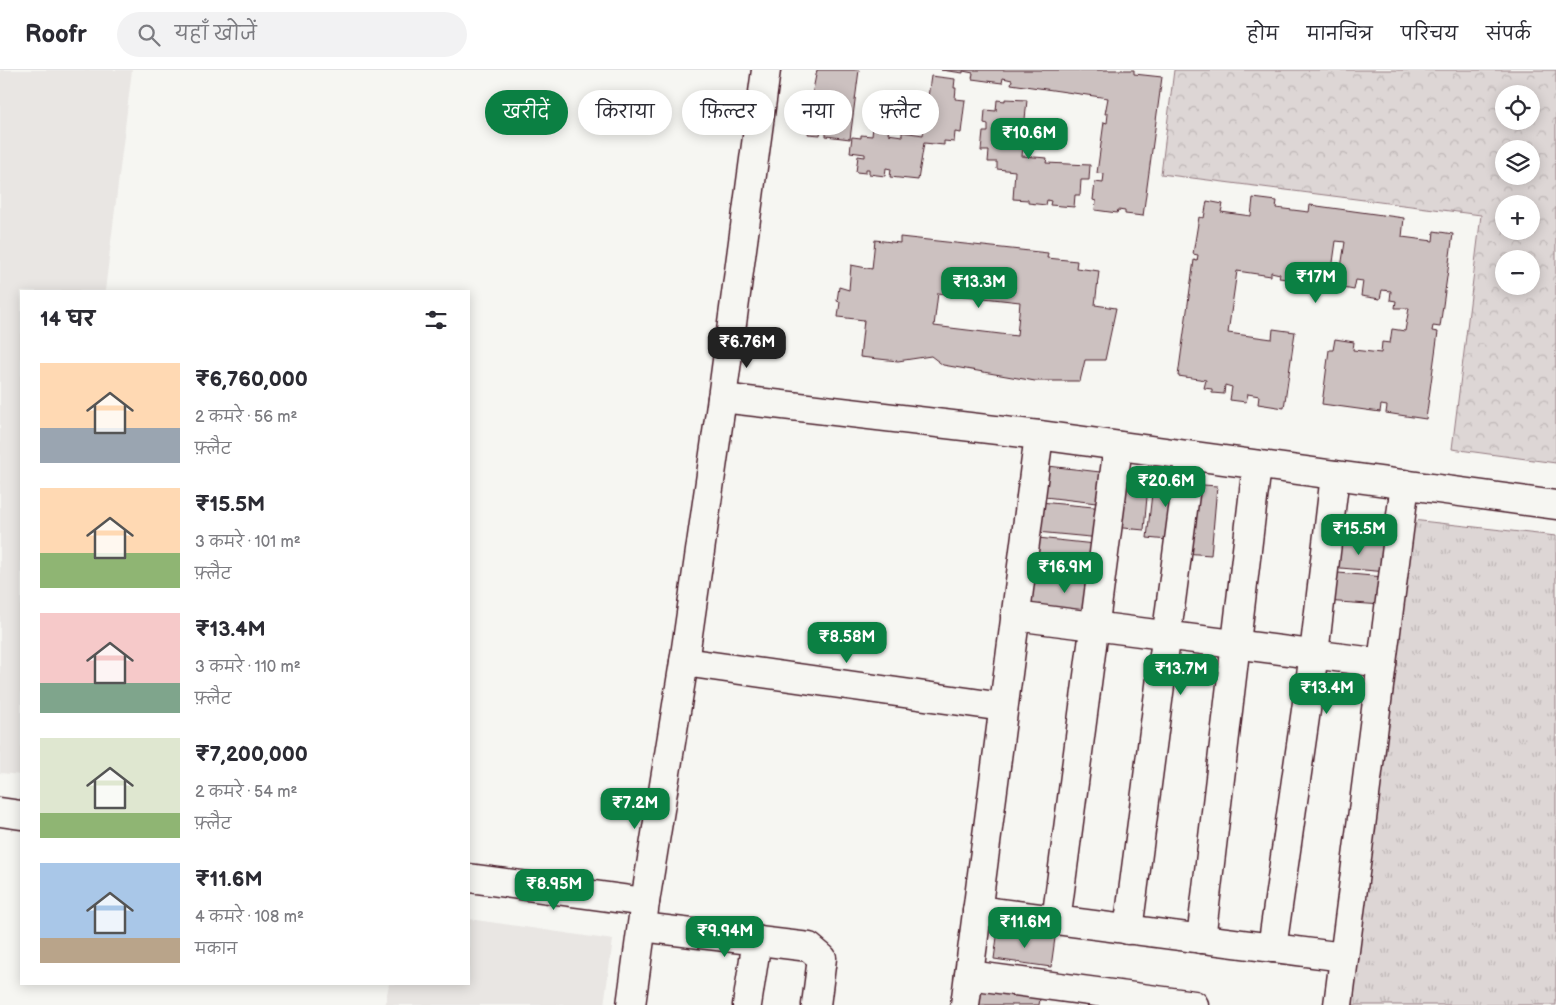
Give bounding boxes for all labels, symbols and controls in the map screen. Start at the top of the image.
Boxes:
search box [117,12,467,57]
text: Roofr [25,20,87,49]
icon: search [135,21,163,49]
text: यहाँ खोजें [175,23,257,46]
text: होम [1247,24,1279,45]
text: मानचित्र [1307,24,1373,45]
text: परिचय [1401,24,1458,45]
text: संपर्क [1486,24,1531,45]
map controls [1495,85,1540,295]
button: locate [1495,85,1540,130]
chip: खरीदें [485,90,568,135]
chip: किराया [578,90,672,135]
chip: फ़िल्टर [682,90,774,135]
chip: नया [784,90,852,135]
chip: फ़्लैट [862,90,939,135]
pin: ₹10.6M [988,118,1070,160]
text: ₹10.6M [1002,124,1056,143]
button: layers [1495,140,1540,185]
button: + [1495,195,1540,240]
button: − [1495,250,1540,295]
pin: ₹17M [1286,262,1346,304]
pin: ₹13.3M [938,266,1020,309]
text: ₹17M [1296,268,1336,287]
text: ₹13.3M [952,273,1006,292]
icon: filters [422,306,450,334]
text: 14 घर [40,307,95,332]
pin: ₹6.76M [706,326,788,369]
text: ₹6.76M [719,333,775,352]
text: ₹6,760,000 [195,367,308,392]
icon: home [80,383,140,443]
text: 2 कमरे · 56 m² [195,408,298,427]
text: फ़्लैट [195,440,231,459]
pin: ₹20.6M [1125,466,1207,508]
text: ₹20.6M [1137,472,1195,491]
text: ₹15.5M [195,492,265,517]
icon: home [80,508,140,568]
pin: ₹15.5M [1318,514,1400,556]
text: ₹15.5M [1332,520,1386,539]
text: 3 कमरे · 101 m² [195,533,301,552]
pin: ₹16.9M [1024,552,1106,594]
text: ₹16.9M [1038,558,1092,577]
text: फ़्लैट [195,565,231,584]
text: ₹13.4M [195,617,266,642]
pin: ₹8.58M [806,622,888,664]
text: ₹8.58M [819,628,875,647]
icon: home [80,633,140,693]
pin: ₹13.7M [1140,654,1222,696]
text: 3 कमरे · 110 m² [195,658,301,677]
text: ₹13.7M [1154,660,1208,679]
pin: ₹13.4M [1286,672,1368,715]
text: ₹13.4M [1300,679,1354,698]
text: फ़्लैट [195,690,231,709]
text: ₹7,200,000 [195,742,308,767]
icon: home [80,758,140,818]
text: 2 कमरे · 54 m² [195,783,297,802]
pin: ₹7.2M [600,788,670,830]
text: ₹7.2M [612,794,658,813]
text: फ़्लैट [195,815,231,834]
text: ₹11.6M [195,867,263,892]
pin: ₹8.95M [513,868,595,911]
text: ₹8.95M [526,875,582,894]
icon: home [80,883,140,943]
pin: ₹11.6M [984,906,1066,949]
text: 4 कमरे · 108 m² [195,908,304,927]
text: ₹11.6M [999,913,1051,932]
pin: ₹9.94M [684,916,766,958]
text: ₹9.94M [697,922,753,941]
text: मकान [195,940,237,959]

